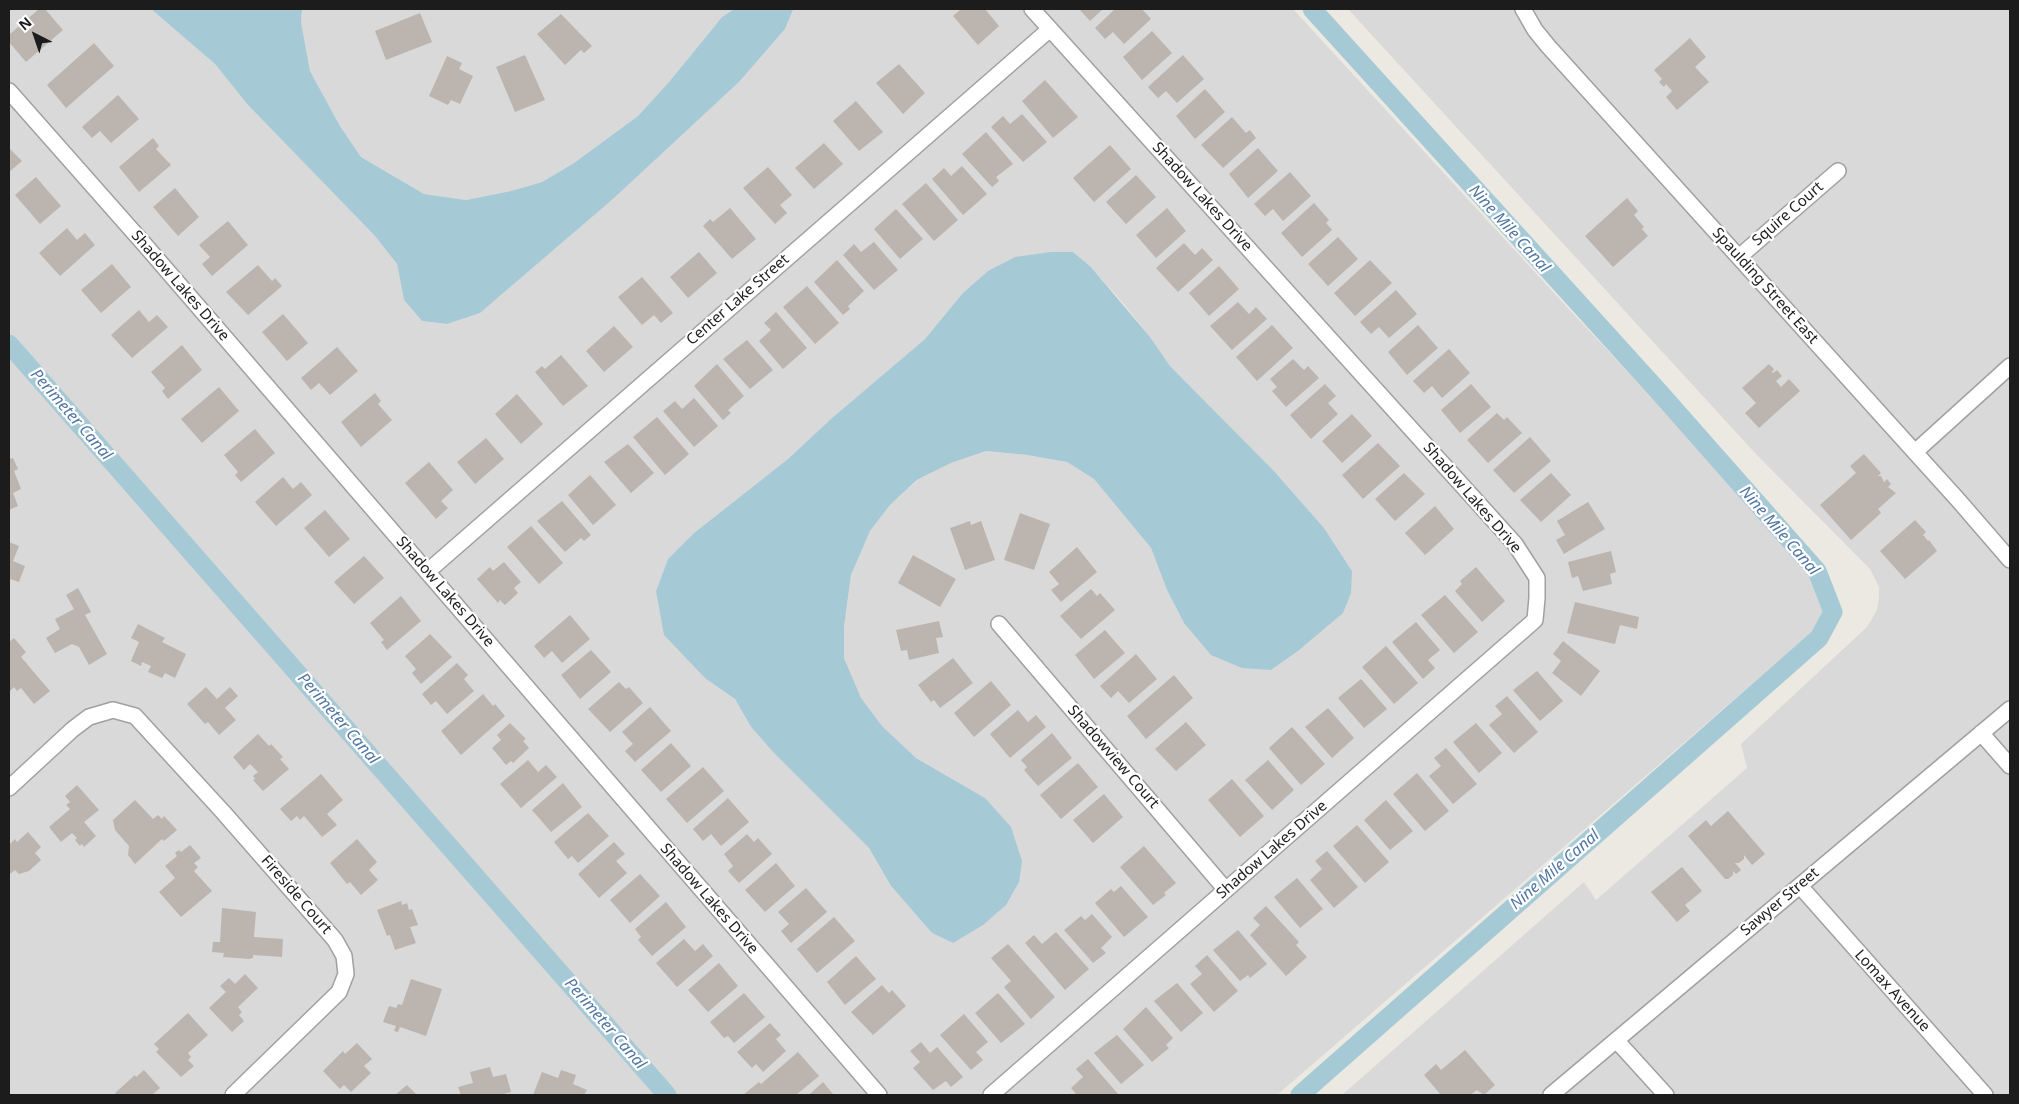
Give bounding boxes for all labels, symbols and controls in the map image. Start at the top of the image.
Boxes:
north arrow [10,10,60,60]
text: N [14,12,35,34]
street label: Shadow Lakes Drive [1148,139,1256,255]
street label: Squire Court [1749,178,1827,250]
water label: Nine Mile Canal [1465,181,1553,277]
street label: Spaulding Street East [1708,224,1822,348]
street label: Shadow Lakes Drive [127,227,233,345]
street label: Center Lake Street [683,251,793,349]
water label: Perimeter Canal [26,366,116,464]
street label: Shadow Lakes Drive [1419,439,1525,557]
water label: Nine Mile Canal [1735,483,1823,579]
street label: Shadow Lakes Drive [392,533,498,651]
water label: Perimeter Canal [293,670,383,768]
street label: Shadowview Court [1063,702,1163,812]
street label: Shadow Lakes Drive [1213,797,1331,903]
water label: Nine Mile Canal [1507,826,1603,914]
street label: Shadow Lakes Drive [656,840,762,958]
street label: Fireside Court [257,852,335,938]
street label: Sawyer Street [1737,864,1823,940]
street label: Lomax Avenue [1851,946,1933,1036]
water label: Perimeter Canal [560,975,650,1073]

